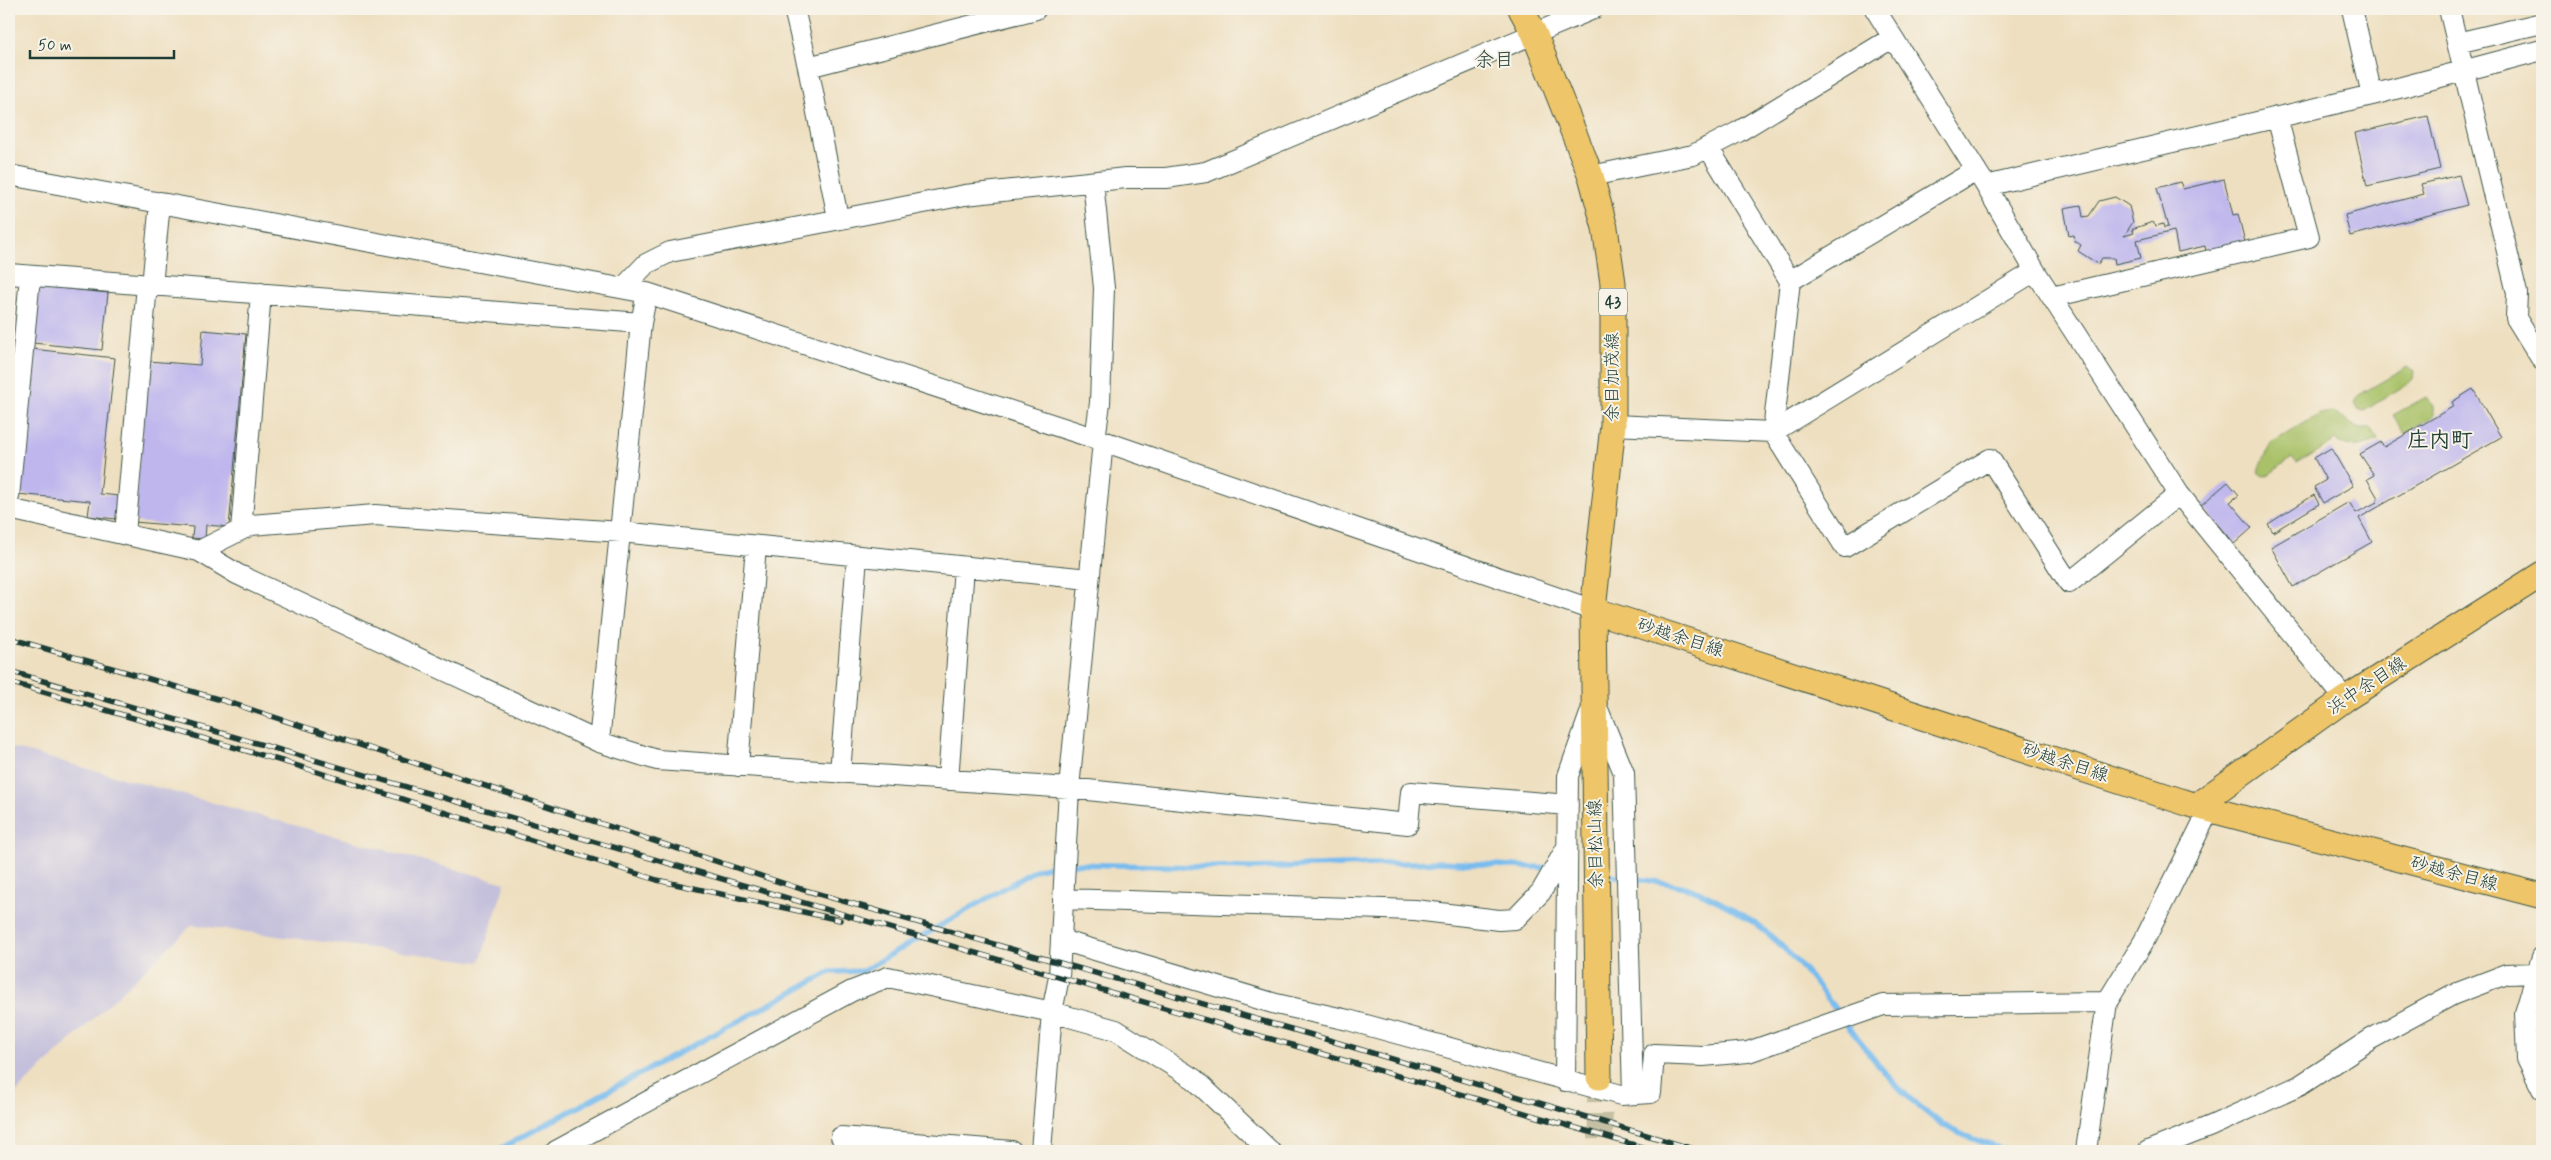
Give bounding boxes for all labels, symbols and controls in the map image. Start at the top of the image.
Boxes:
scale bar [30,28,174,60]
text: 50 m [38,36,72,56]
district label: 余目 [1474,47,1514,74]
road number: 43 [1599,288,1627,316]
street label: 余目加茂線 [1601,332,1625,422]
district label: 庄内町 [2407,427,2473,455]
street label: 砂越余目線 [1633,613,1727,663]
street label: 浜中余目線 [2323,651,2411,721]
street label: 砂越余目線 [2018,738,2112,788]
street label: 余目松山線 [1583,799,1609,889]
street label: 砂越余目線 [2407,851,2501,897]

